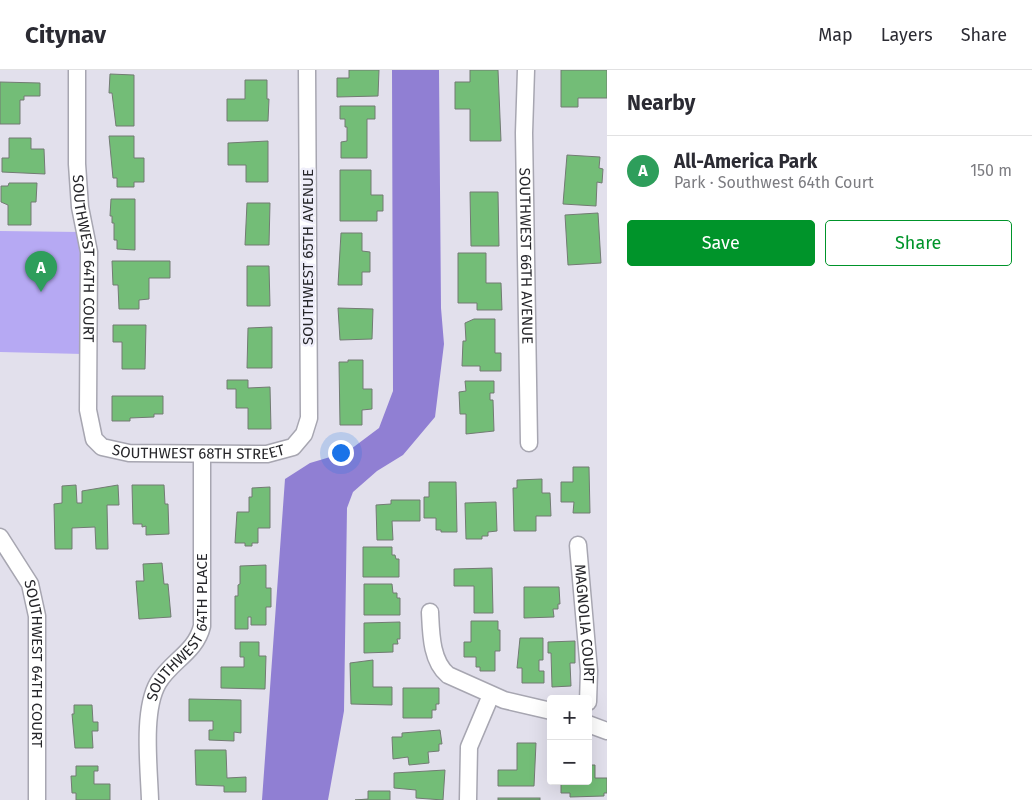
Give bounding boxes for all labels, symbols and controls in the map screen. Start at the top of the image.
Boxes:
text: Citynav [25,21,106,49]
text: Map [818,24,853,46]
text: Layers [881,24,933,46]
text: Share [961,24,1007,46]
text: Nearby [627,90,695,116]
text: All-America Park [674,150,817,173]
text: A [638,161,648,180]
text: 150 m [970,161,1012,180]
street label: SOUTHWEST 66TH AVENUE [516,168,536,344]
street label: SOUTHWEST 65TH AVENUE [299,169,317,345]
text: Park · Southwest 64th Court [674,173,874,192]
street label: SOUTHWEST 64TH COURT [69,174,98,343]
button: Save [627,220,815,266]
button: Share [825,220,1012,266]
pin: A [25,251,57,292]
your location [328,440,354,466]
street label: SOUTHWEST 68TH STREET [110,441,287,463]
street label: SOUTHWEST 64TH PLACE [143,553,211,703]
street label: MAGNOLIA COURT [571,563,598,684]
street label: SOUTHWEST 64TH COURT [20,578,46,748]
map controls [547,695,592,785]
button: + [547,695,592,740]
button: − [547,740,592,785]

